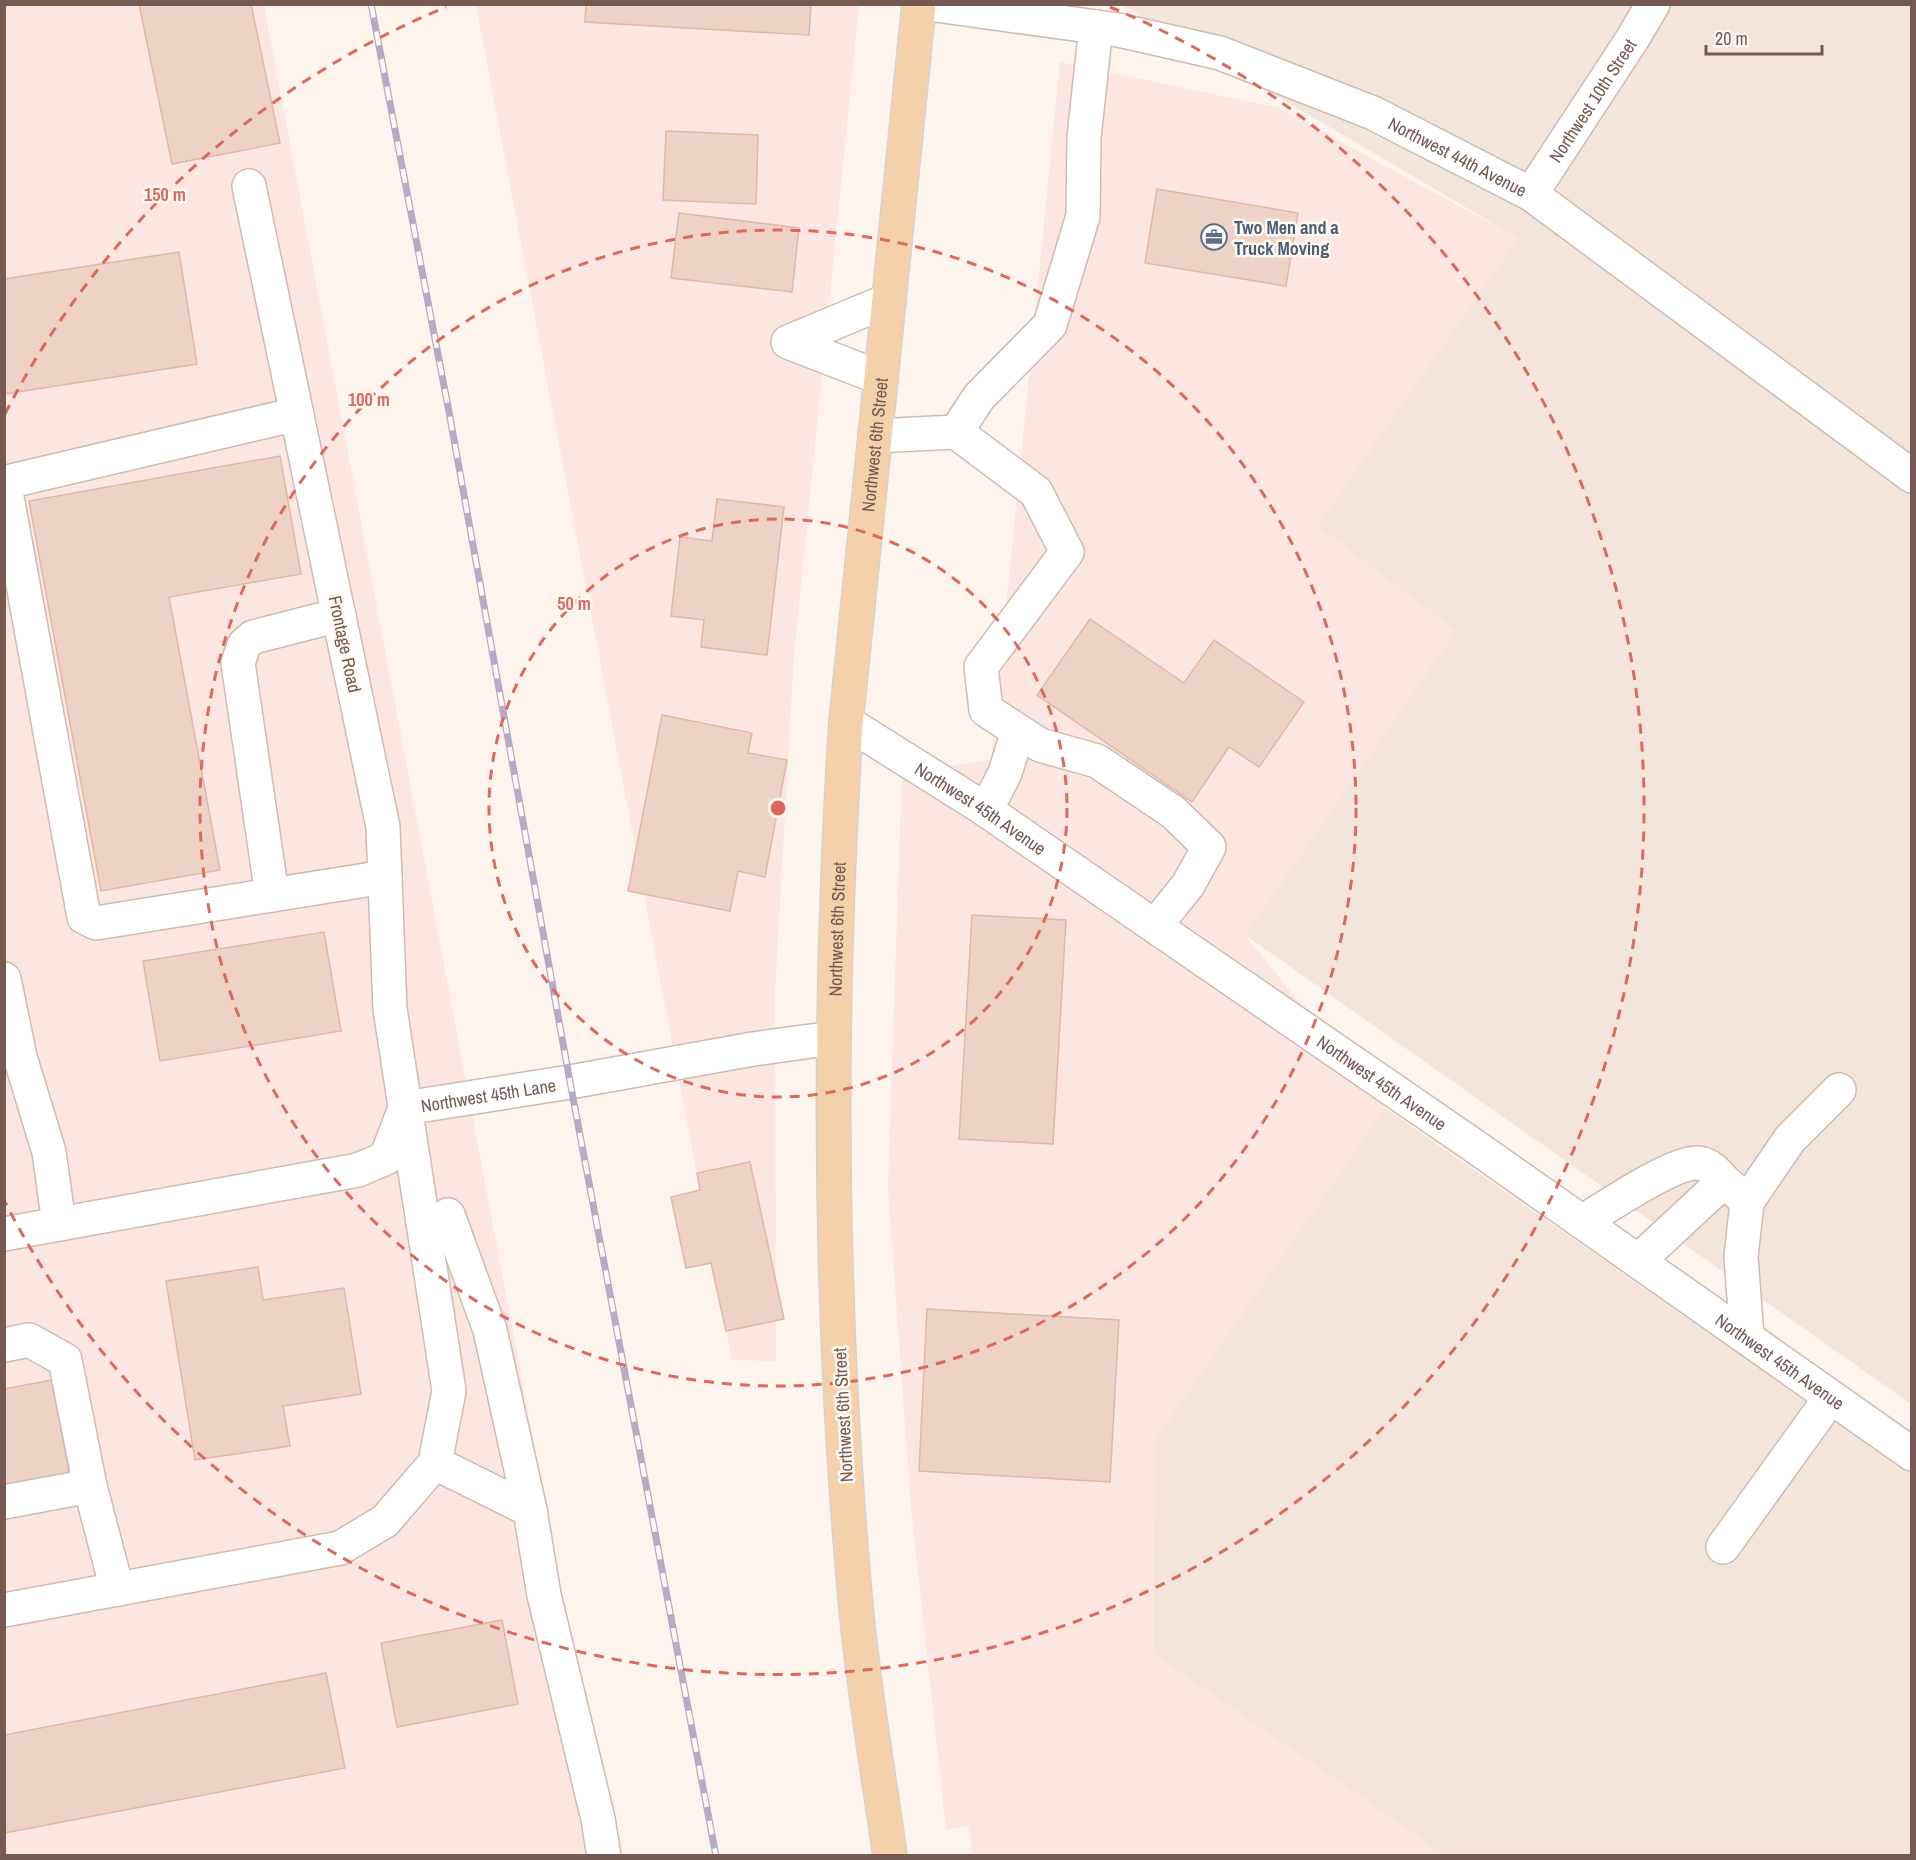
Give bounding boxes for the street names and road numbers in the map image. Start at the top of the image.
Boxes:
street label: Northwest 10th Street [1543,34,1642,167]
street label: Northwest 44th Avenue [1384,111,1531,202]
street label: Northwest 6th Street [855,376,893,513]
street label: Frontage Road [323,593,367,695]
street label: Northwest 45th Avenue [910,756,1051,861]
street label: Northwest 6th Street [822,861,851,997]
street label: Northwest 45th Avenue [1312,1029,1452,1136]
street label: Northwest 45th Lane [419,1072,558,1118]
street label: Northwest 45th Avenue [1711,1307,1850,1415]
street label: Northwest 6th Street [827,1347,859,1483]

